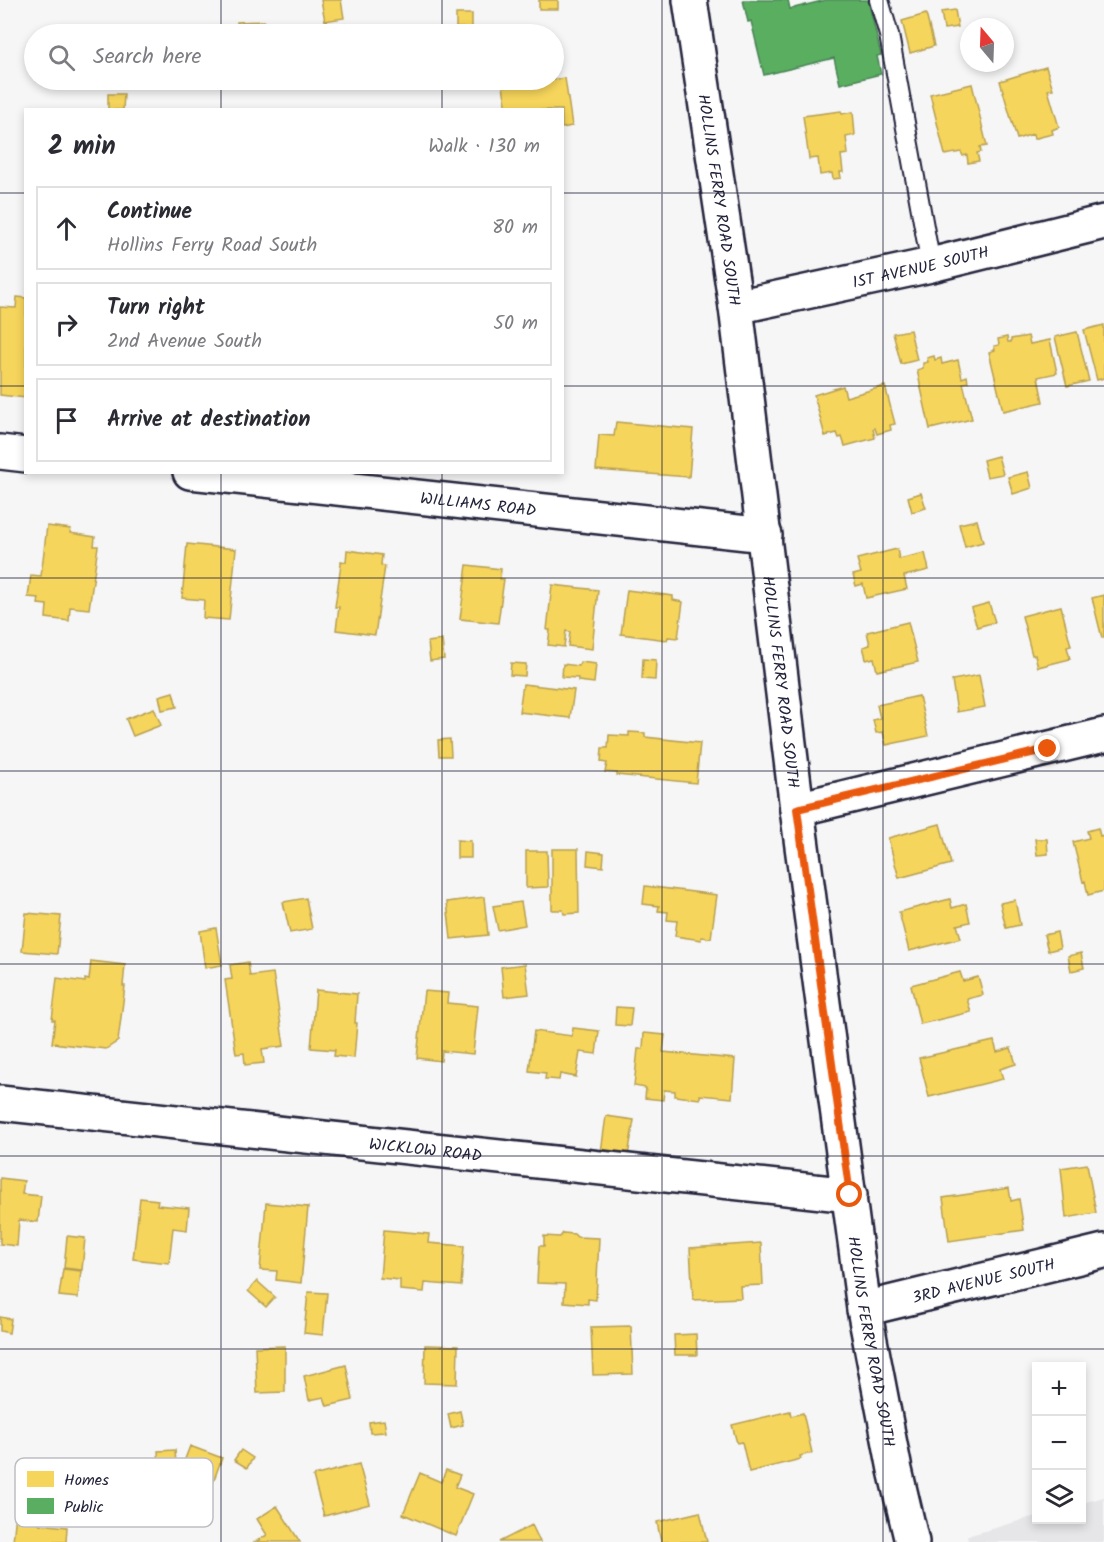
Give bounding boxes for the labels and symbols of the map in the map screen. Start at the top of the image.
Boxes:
north arrow [960,18,1014,72]
street label: HOLLINS FERRY ROAD SOUTH [690,92,747,308]
street label: 1ST AVENUE SOUTH [850,240,992,296]
street label: WILLIAMS ROAD [419,486,537,524]
street label: HOLLINS FERRY ROAD SOUTH [755,574,805,790]
route end [1034,735,1060,761]
street label: WICKLOW ROAD [368,1132,483,1169]
route start [836,1181,862,1207]
street label: HOLLINS FERRY ROAD SOUTH [840,1235,901,1449]
street label: 3RD AVENUE SOUTH [910,1252,1058,1311]
legend [15,1458,213,1527]
text: Homes [64,1468,109,1493]
text: Public [64,1495,104,1520]

